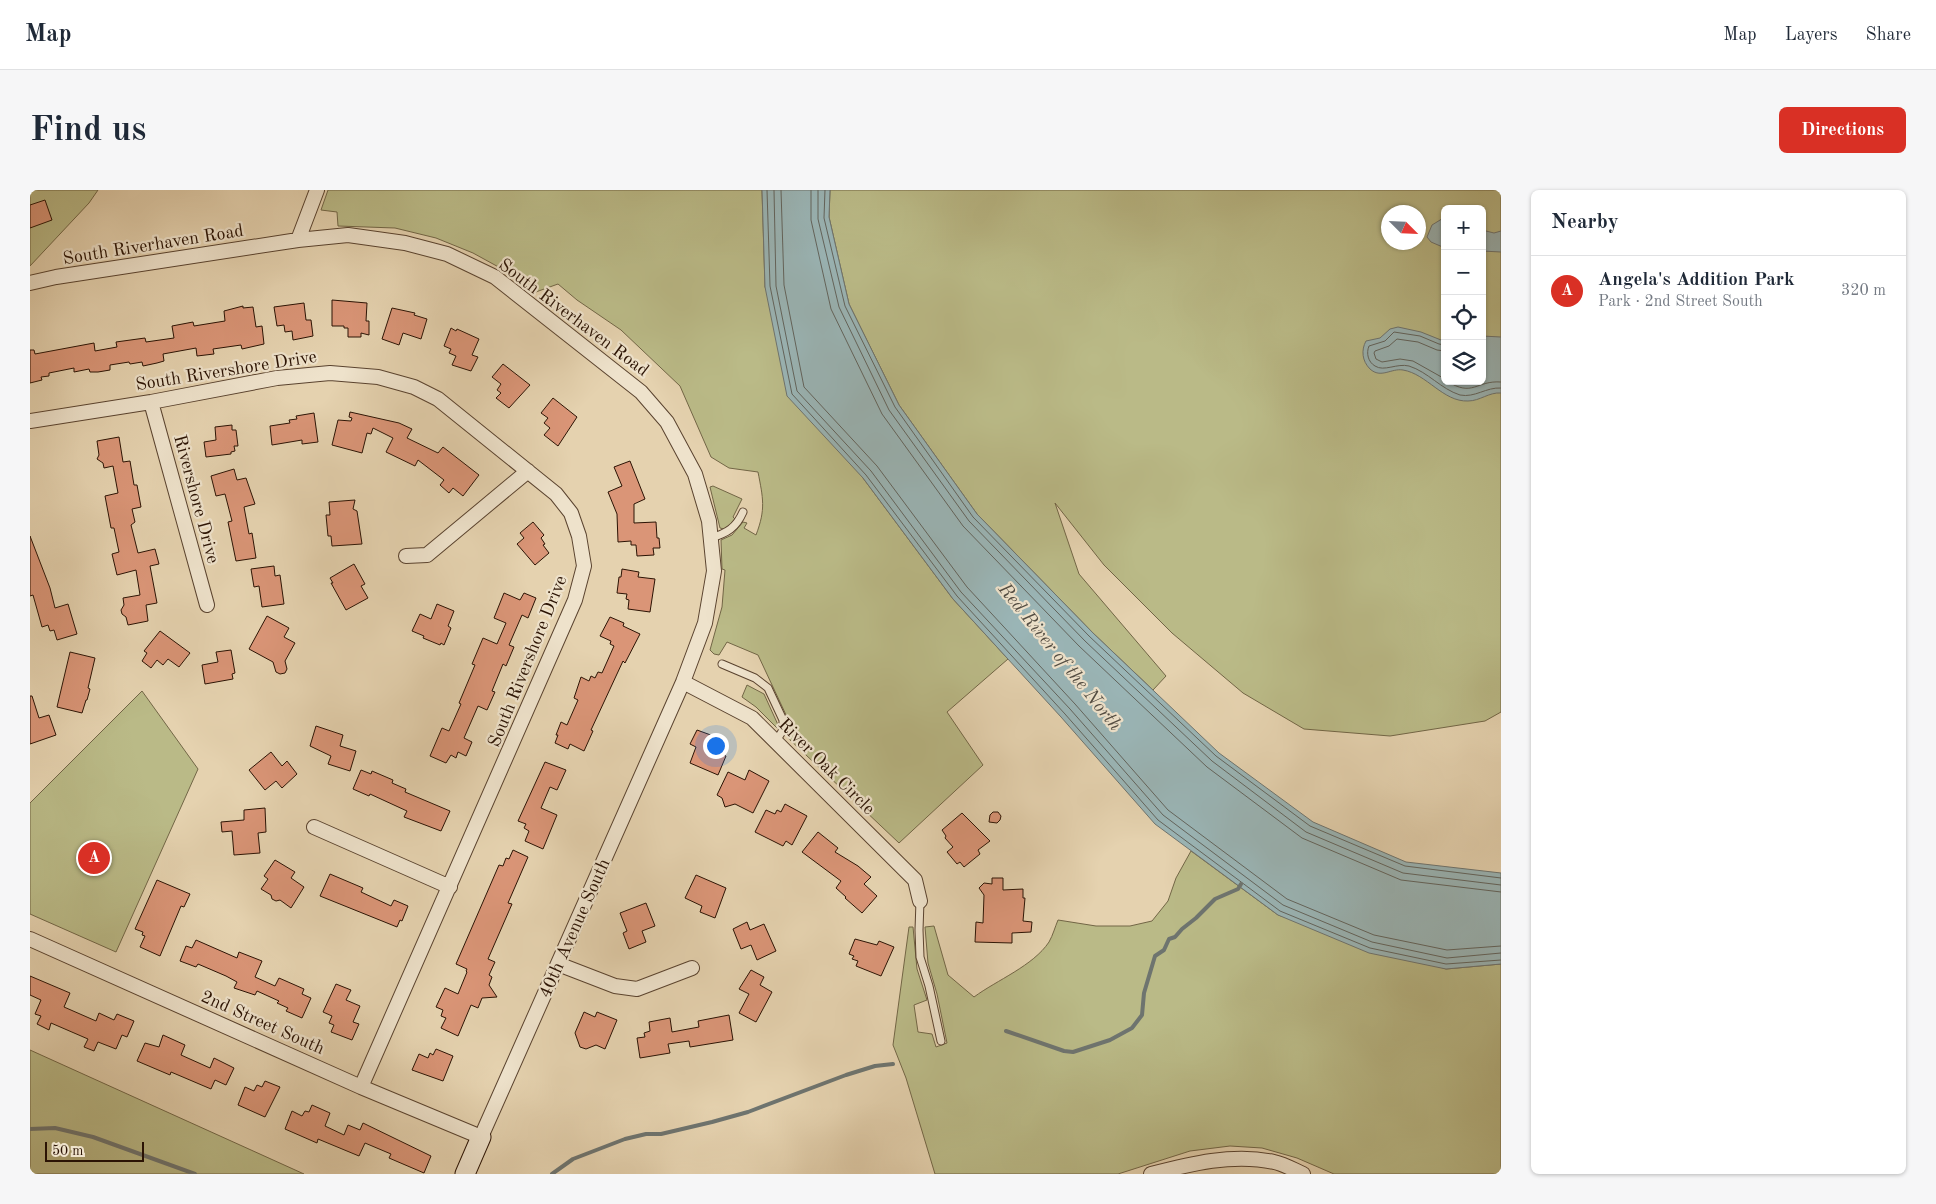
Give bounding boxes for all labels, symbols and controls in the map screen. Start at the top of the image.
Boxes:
text: Map [25,23,72,47]
text: Map [1723,26,1757,44]
text: Layers [1785,26,1837,44]
text: Share [1865,26,1911,44]
button: Directions [1779,107,1906,153]
text: Find us [30,113,146,148]
north arrow [1381,205,1426,250]
map controls [1441,205,1486,385]
button: + [1441,205,1486,250]
text: Nearby [1551,212,1619,233]
street label: South Riverhaven Road [61,222,245,268]
button: − [1441,250,1486,295]
street label: South Riverhaven Road [495,256,652,380]
text: Angela's Addition Park [1598,271,1795,290]
text: A [1561,283,1573,299]
text: 320 m [1841,283,1886,299]
text: Park · 2nd Street South [1598,294,1763,310]
button: locate [1441,295,1486,340]
button: layers [1441,340,1486,385]
street label: South Rivershore Drive [134,348,318,394]
street label: Rivershore Drive [170,433,222,566]
street label: South Rivershore Drive [485,573,571,750]
water label: Red River of the North [993,579,1125,735]
street label: River Oak Circle [775,715,878,818]
your location [703,733,729,759]
pin: A [78,839,110,877]
street label: 40th Avenue South [536,856,614,1001]
street label: 2nd Street South [198,988,327,1058]
scale bar [45,1139,144,1162]
text: 50 m [52,1144,83,1158]

